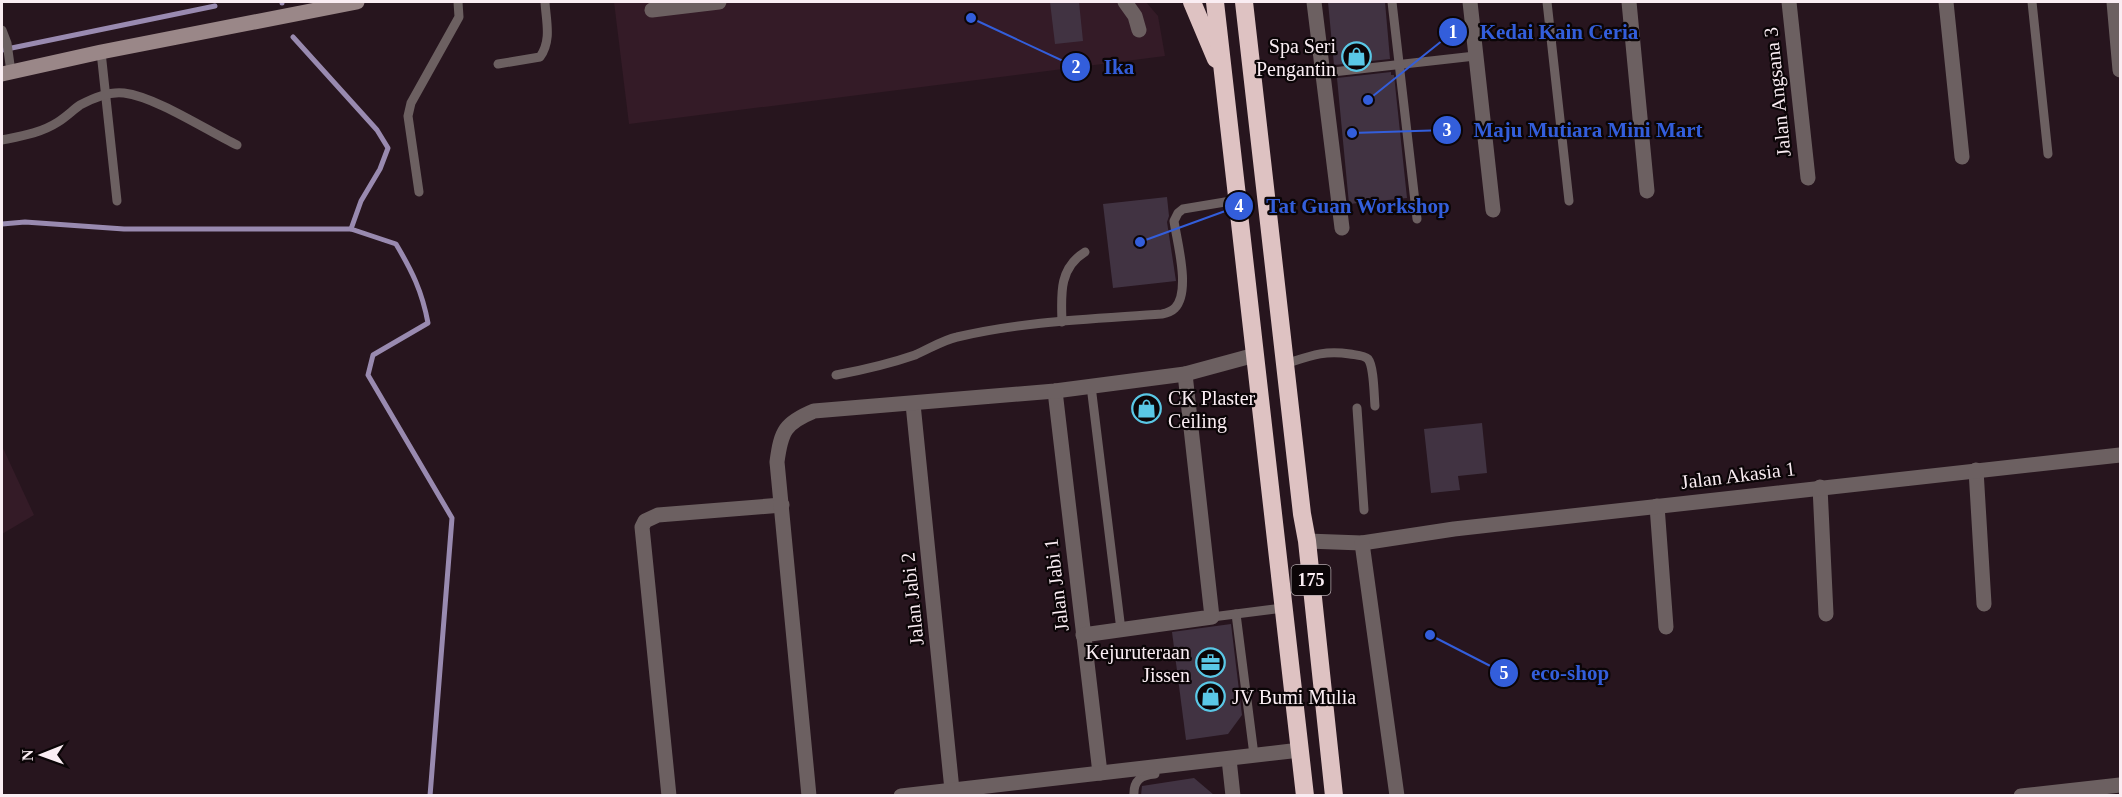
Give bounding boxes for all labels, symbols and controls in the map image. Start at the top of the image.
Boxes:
callout: Kedai Kain Ceria [1438,13,1651,52]
text: Kedai Kain Ceria [1480,20,1639,44]
text: 1 [1449,22,1458,42]
street label: Jalan Angsana 3 [1759,26,1796,158]
place label: Spa Seri Pengantin [1256,35,1336,81]
shop icon: Spa Seri Pengantin [1341,41,1373,73]
callout: Ika [1061,48,1146,87]
text: Ika [1104,55,1135,79]
text: 2 [1072,57,1081,77]
callout: Maju Mutiara Mini Mart [1432,110,1715,149]
text: Maju Mutiara Mini Mart [1473,118,1703,142]
text: 3 [1443,120,1452,140]
callout: Tat Guan Workshop [1224,187,1462,226]
text: Tat Guan Workshop [1266,194,1450,218]
text: 4 [1235,196,1244,216]
place label: CK Plaster Ceiling [1168,387,1256,433]
shop icon: CK Plaster Ceiling [1131,393,1163,425]
street label: Jalan Akasia 1 [1679,457,1797,493]
street label: Jalan Jabi 1 [1039,537,1073,633]
street label: Jalan Jabi 2 [896,551,928,647]
road number: 175 [1292,565,1330,595]
place label: Kejuruteraan Jissen [1086,641,1190,686]
office icon: Kejuruteraan Jissen [1195,647,1227,679]
callout: eco-shop [1489,653,1621,692]
text: eco-shop [1531,661,1609,685]
text: 5 [1500,663,1509,683]
shop icon: JV Bumi Mulia [1195,681,1227,713]
place label: JV Bumi Mulia [1232,686,1356,708]
north arrow [12,725,72,785]
text: N [19,749,36,761]

